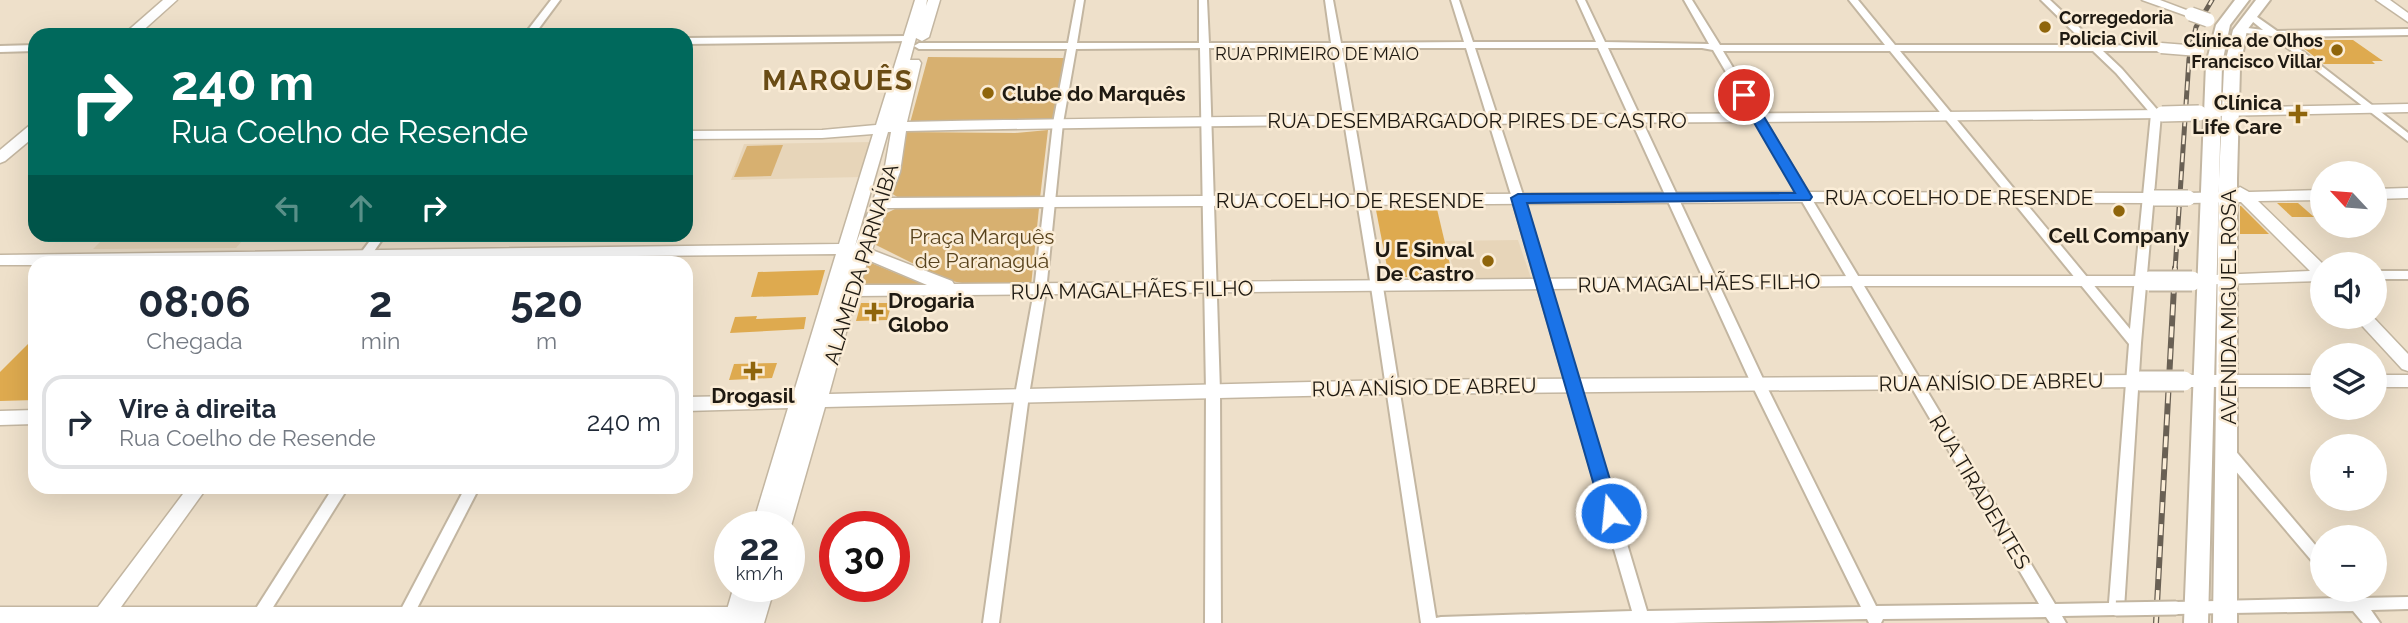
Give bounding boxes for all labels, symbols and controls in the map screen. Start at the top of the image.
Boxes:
place label: Corregedoria Policia Civil [2059,7,2173,49]
marker: Corregedoria Policia Civil [2037,19,2053,35]
place label: Clínica de Olhos Francisco Villar [2183,30,2323,72]
marker: Clínica de Olhos Francisco Villar [2329,42,2345,58]
street label: RUA PRIMEIRO DE MAIO [1215,43,1419,64]
text: 240 m [171,54,314,111]
icon: right [56,56,147,147]
district label: MARQUÊS [762,64,914,97]
pin [1714,65,1774,125]
icon: arrive [1725,76,1763,114]
place label: Clube do Marquês [1002,81,1186,106]
marker: Clube do Marquês [980,85,996,101]
place label: Clínica Life Care [2192,90,2282,139]
marker: Clínica Life Care [2288,104,2308,124]
street label: RUA DESEMBARGADOR PIRES DE CASTRO [1267,108,1687,133]
text: Rua Coelho de Resende [171,113,528,150]
street label: ALAMEDA PARNAÍBA [819,161,903,367]
north arrow [2310,161,2387,238]
map controls [2310,161,2387,602]
street label: RUA COELHO DE RESENDE [1825,185,2093,210]
street label: RUA COELHO DE RESENDE [1216,188,1484,213]
icon: left [269,189,307,227]
icon: ahead [342,189,380,227]
icon: right [415,189,453,227]
street label: AVENIDA MIGUEL ROSA [2216,189,2241,425]
marker: Cell Company [2111,203,2127,219]
place label: Cell Company [2049,223,2190,248]
park label: Praça Marquês de Paranaguá [910,224,1054,273]
place label: U E Sinval De Castro [1375,237,1474,286]
button: sound [2310,252,2387,329]
marker: U E Sinval De Castro [1480,253,1496,269]
street label: RUA MAGALHÃES FILHO [1577,268,1821,298]
street label: RUA MAGALHÃES FILHO [1010,275,1254,305]
text: 08:06 [138,278,251,327]
text: 2 [369,278,392,327]
text: 520 [510,278,583,327]
place label: Drogaria Globo [888,288,975,337]
marker: Drogaria Globo [866,304,882,320]
text: Chegada [146,327,243,354]
text: min [361,327,400,354]
text: m [536,327,557,354]
button: layers [2310,343,2387,420]
marker: Drogasil [745,363,761,379]
street label: RUA ANÍSIO DE ABREU [1878,368,2104,396]
street label: RUA ANÍSIO DE ABREU [1311,373,1537,401]
place label: Drogasil [711,383,795,408]
text: Vire à direita [119,394,276,424]
icon: right [60,403,98,441]
text: 240 m [587,407,661,437]
street label: RUA TIRADENTES [1924,410,2036,574]
text: Rua Coelho de Resende [119,424,376,451]
button: + [2310,434,2387,511]
position arrow [1574,476,1648,550]
speed limit sign: 30 [819,511,910,602]
button: − [2310,525,2387,602]
text: 22 [740,527,779,568]
text: km/h [736,563,783,584]

